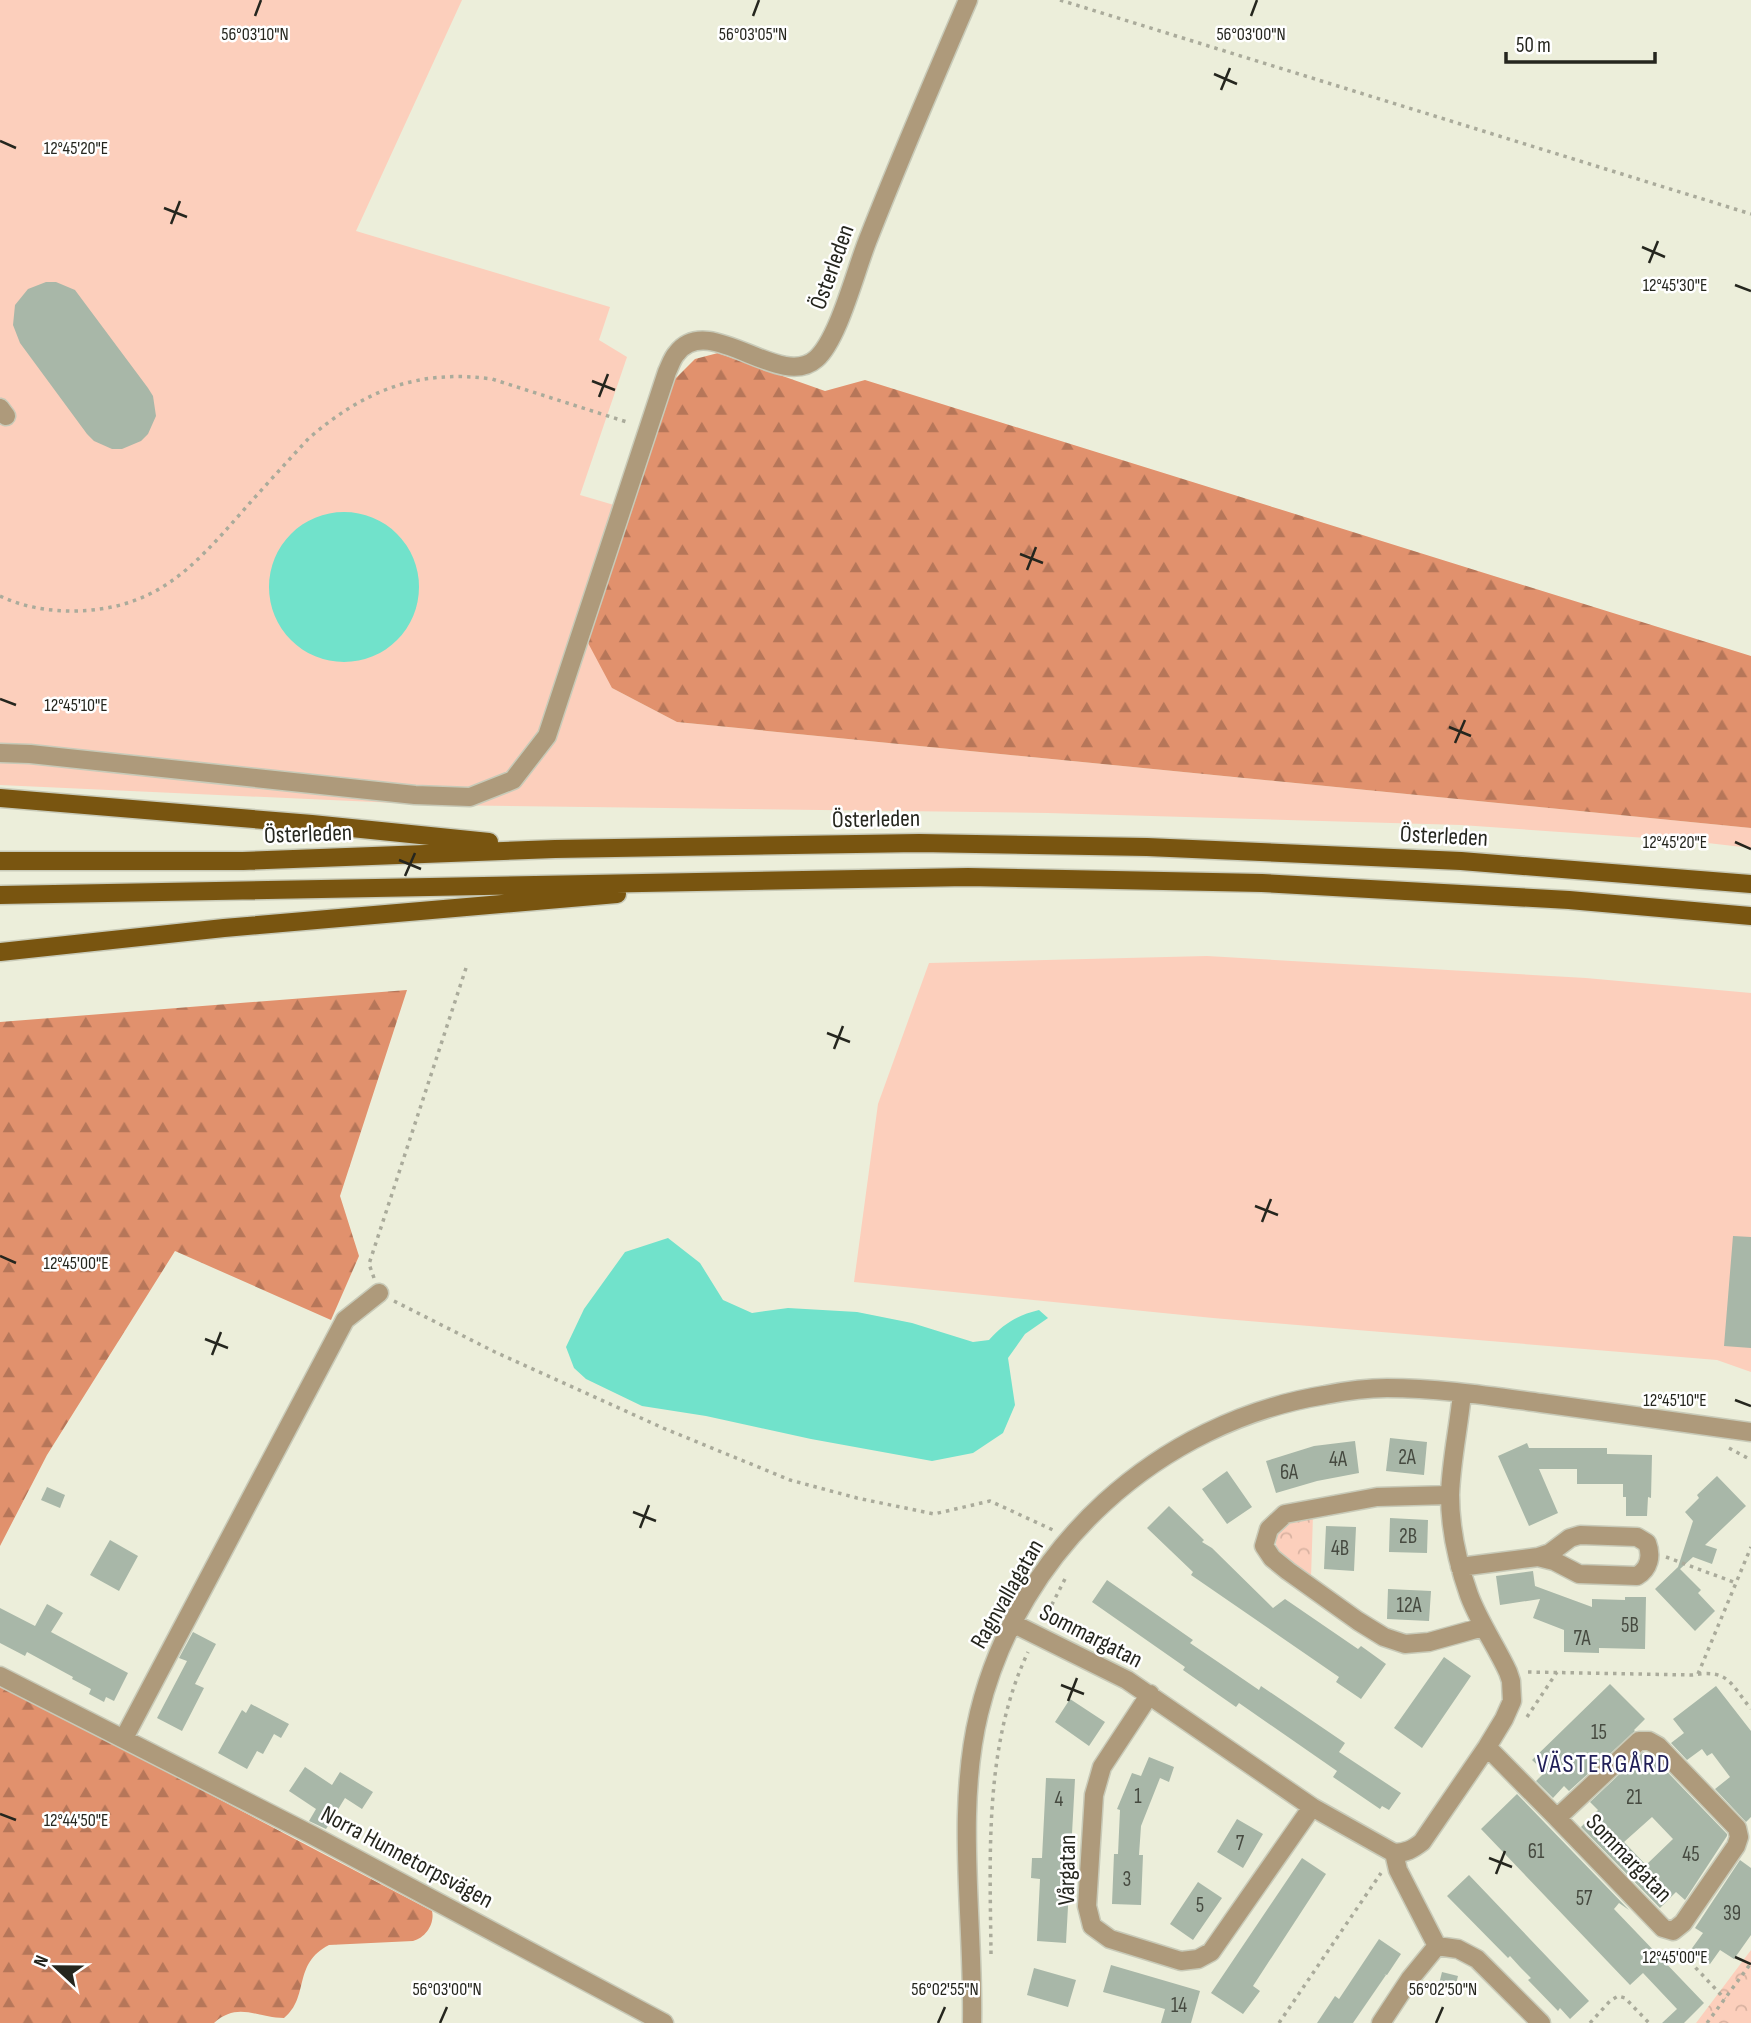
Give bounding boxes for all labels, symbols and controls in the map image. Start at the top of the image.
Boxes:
scale bar [1506,21,1655,65]
text: 56°03'10"N [221,24,289,45]
text: 56°03'05"N [719,24,787,45]
text: 56°03'00"N [1216,24,1286,45]
text: 50 m [1516,33,1551,58]
text: 12°45'20"E [44,138,108,159]
street label: Österleden [803,221,861,313]
text: 12°45'30"E [1643,275,1707,296]
text: 12°45'10"E [44,695,108,716]
street label: Österleden [832,804,920,834]
street label: Österleden [263,818,353,850]
street label: Österleden [1399,819,1489,853]
text: 12°45'20"E [1643,832,1707,853]
text: 12°45'00"E [43,1253,109,1274]
text: 12°45'10"E [1643,1390,1707,1411]
house number: 2A [1398,1445,1417,1470]
house number: 4A [1329,1447,1348,1472]
house number: 6A [1280,1460,1299,1485]
house number: 2B [1399,1524,1417,1549]
street label: Ragnvallagatan [964,1534,1050,1654]
house number: 4B [1331,1536,1349,1561]
house number: 12A [1396,1593,1423,1618]
street label: Sommargatan [1035,1598,1147,1674]
house number: 5B [1621,1613,1639,1638]
house number: 7A [1573,1626,1592,1651]
house number: 15 [1591,1720,1607,1745]
district label: VÄSTERGÅRD [1536,1749,1672,1780]
house number: 1 [1134,1784,1142,1809]
house number: 21 [1626,1785,1643,1810]
house number: 4 [1055,1787,1064,1812]
street label: Norra Hunnetorpsvägen [316,1799,498,1915]
street label: Sommargatan [1580,1808,1678,1908]
text: 12°44'50"E [44,1810,108,1831]
house number: 7 [1236,1831,1245,1856]
street label: Vårgatan [1052,1834,1082,1906]
house number: 61 [1528,1839,1545,1864]
house number: 45 [1682,1842,1700,1867]
house number: 3 [1123,1867,1131,1892]
house number: 57 [1576,1886,1593,1911]
house number: 5 [1196,1893,1204,1918]
house number: 39 [1723,1901,1741,1926]
north arrow [21,1932,91,2002]
text: 12°45'00"E [1642,1947,1708,1968]
text: N [29,1952,54,1970]
text: 56°03'00"N [412,1979,482,2000]
text: 56°02'55"N [911,1979,979,2000]
text: 56°02'50"N [1409,1979,1477,2000]
house number: 14 [1171,1993,1187,2018]

